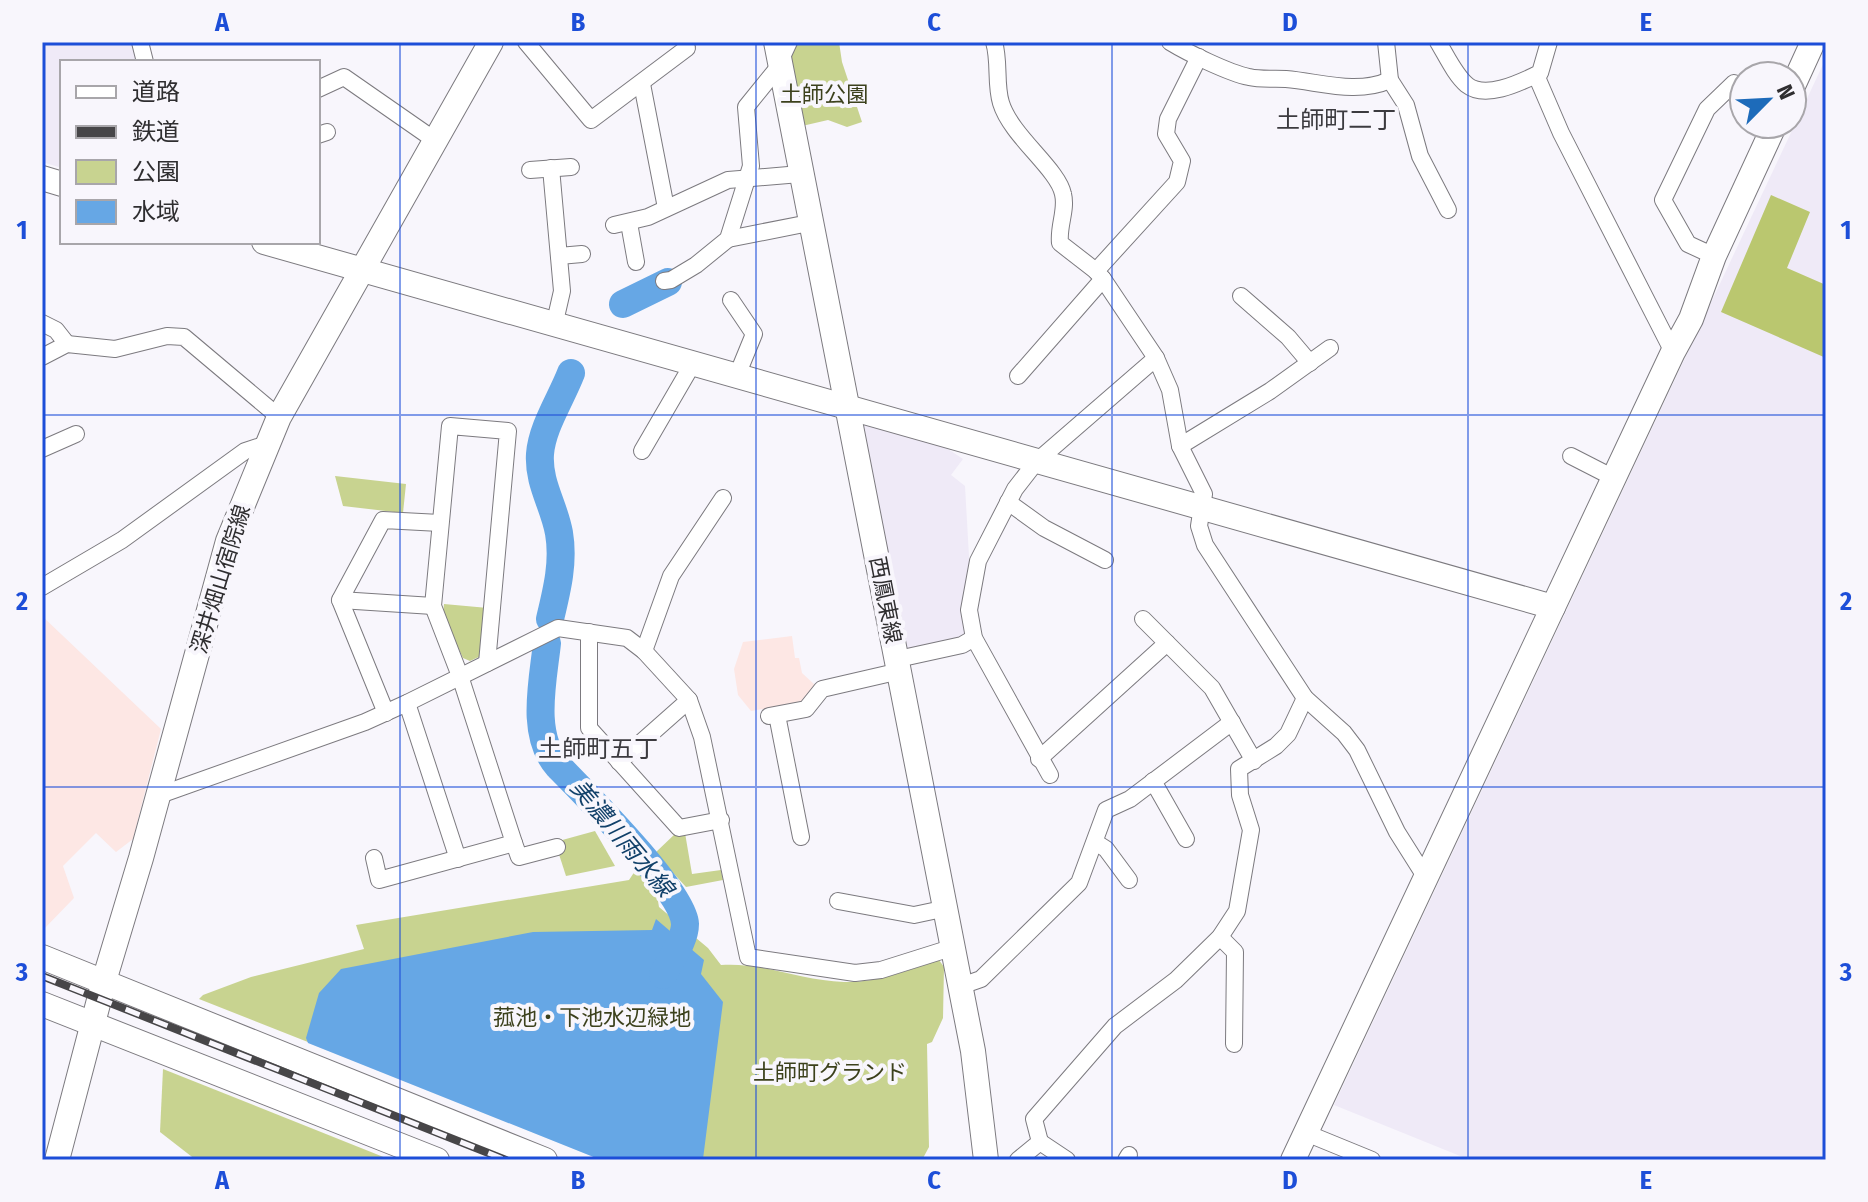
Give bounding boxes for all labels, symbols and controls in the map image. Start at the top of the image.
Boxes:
text: A [214,7,230,38]
text: B [571,7,586,38]
text: C [927,7,941,38]
text: D [1282,7,1298,38]
text: E [1640,7,1652,38]
legend [60,60,320,244]
north arrow [1728,60,1808,140]
text: 道路 [132,78,180,106]
park label: 土師公園 [780,81,868,108]
text: N [1771,81,1801,104]
district label: 土師町二丁 [1276,106,1396,134]
text: 鉄道 [132,118,180,146]
text: 公園 [132,158,180,186]
text: 水域 [132,198,180,226]
text: 1 [17,215,28,246]
text: 1 [1841,215,1852,246]
street label: 深井畑山宿院線 [185,502,256,657]
street label: 西鳳東線 [864,554,907,646]
text: 2 [15,586,28,617]
text: 2 [1839,586,1852,617]
district label: 土師町五丁 [538,735,658,763]
water label: 美濃川雨水線 [565,774,681,904]
text: 3 [15,957,28,988]
text: 3 [1839,957,1852,988]
park label: 菰池・下池水辺緑地 [493,1004,691,1031]
park label: 土師町グランド [753,1059,907,1086]
text: A [214,1165,230,1196]
text: B [571,1165,586,1196]
text: C [927,1165,941,1196]
text: D [1282,1165,1298,1196]
text: E [1640,1165,1652,1196]

